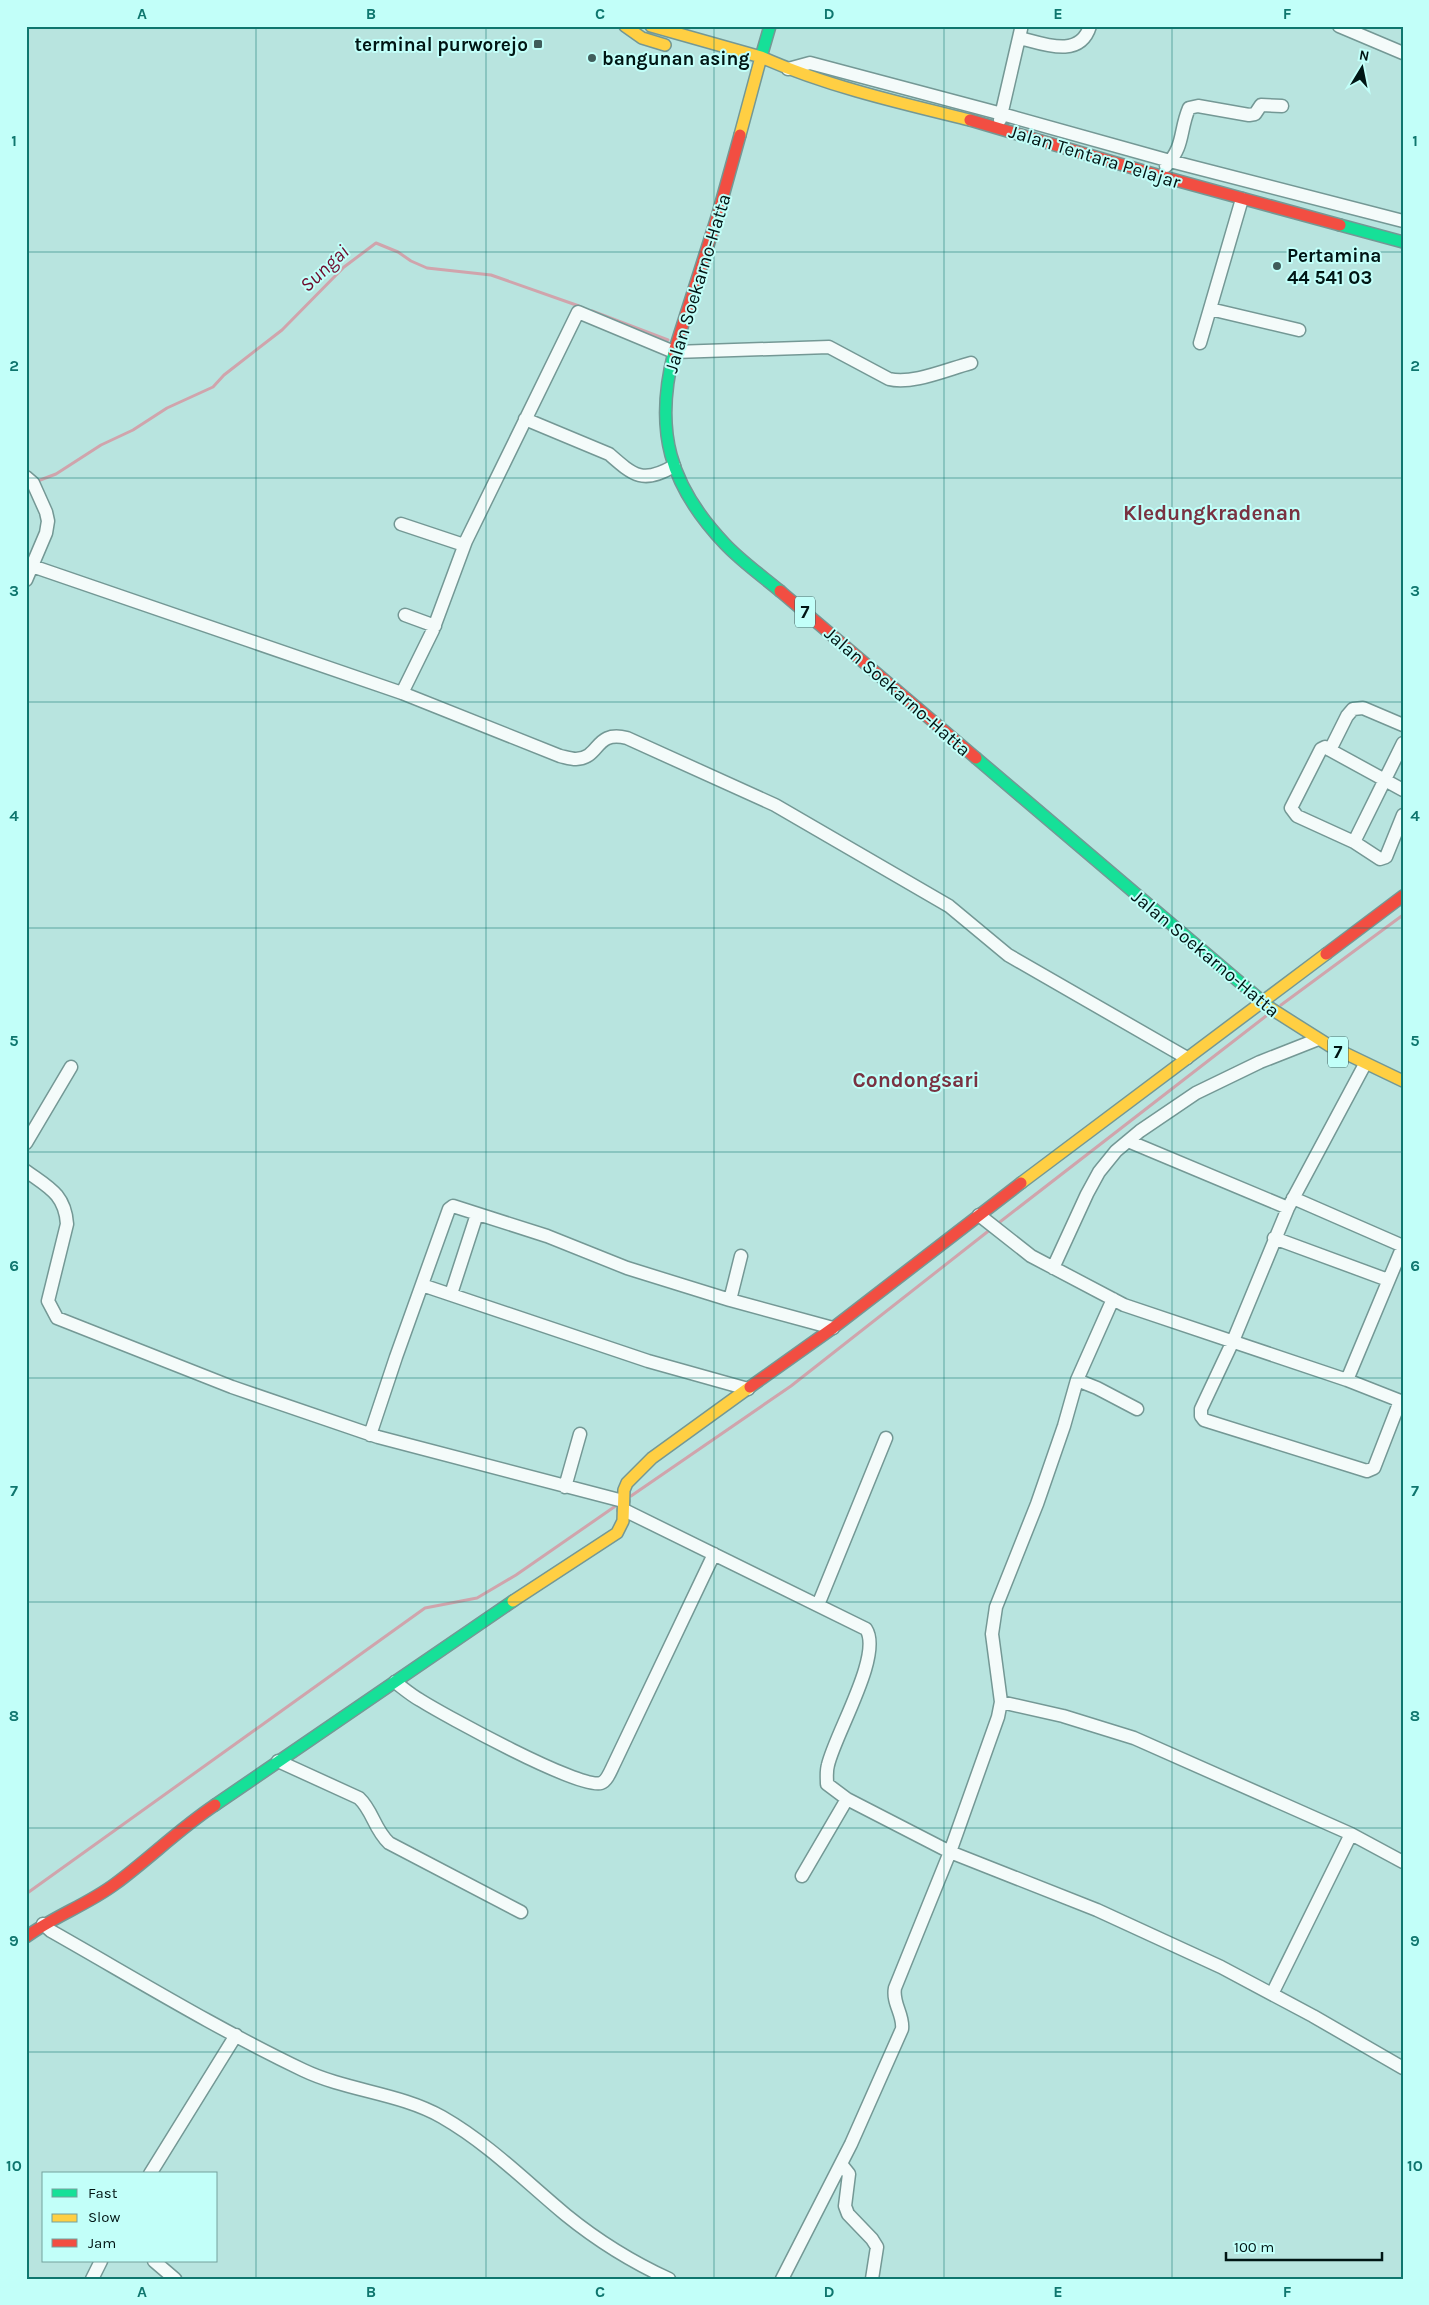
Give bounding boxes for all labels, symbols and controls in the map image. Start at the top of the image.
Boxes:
text: A [137,4,147,23]
text: B [366,4,376,23]
text: C [595,4,605,23]
text: D [824,4,835,23]
text: E [1053,4,1063,23]
text: F [1283,4,1292,23]
place label: terminal purworejo [354,34,528,56]
marker: terminal purworejo [532,38,544,50]
north arrow [1336,42,1386,92]
text: N [1358,46,1371,65]
place label: bangunan asing [602,48,749,70]
marker: bangunan asing [586,52,598,64]
street label: Jalan Tentara Pelajar [1006,120,1183,194]
text: 1 [11,131,17,150]
text: 1 [1412,131,1418,150]
street label: Jalan Soekarno-Hatta [660,191,736,375]
water label: Sungai [295,240,353,297]
place label: Pertamina 44 541 03 [1287,245,1381,289]
marker: Pertamina 44 541 03 [1271,260,1283,272]
text: 2 [9,356,19,375]
text: 2 [1410,356,1420,375]
district label: Kledungkradenan [1123,501,1301,525]
text: 3 [9,581,19,600]
text: 3 [1410,581,1420,600]
road number: 7 [795,596,815,628]
street label: Jalan Soekarno-Hatta [820,622,975,761]
text: 4 [9,806,19,825]
text: 4 [1410,806,1420,825]
street label: Jalan Soekarno-Hatta [1127,886,1284,1022]
text: 5 [9,1031,19,1050]
text: 5 [1410,1031,1420,1050]
road number: 7 [1328,1036,1348,1068]
district label: Condongsari [853,1068,979,1092]
text: 6 [9,1256,19,1275]
text: 6 [1410,1256,1420,1275]
text: 7 [10,1481,18,1500]
text: 7 [1411,1481,1419,1500]
text: 8 [9,1706,19,1725]
text: 8 [1410,1706,1420,1725]
text: 9 [9,1931,19,1950]
text: 9 [1410,1931,1420,1950]
text: 10 [6,2156,22,2175]
text: 10 [1407,2156,1423,2175]
legend [42,2172,218,2262]
text: Fast [88,2184,118,2202]
text: Slow [88,2208,120,2226]
scale bar [1226,2230,1383,2262]
text: Jam [88,2234,116,2252]
text: 100 m [1234,2238,1274,2256]
text: A [137,2282,147,2301]
text: B [366,2282,376,2301]
text: C [595,2282,605,2301]
text: D [824,2282,835,2301]
text: E [1053,2282,1063,2301]
text: F [1283,2282,1292,2301]

